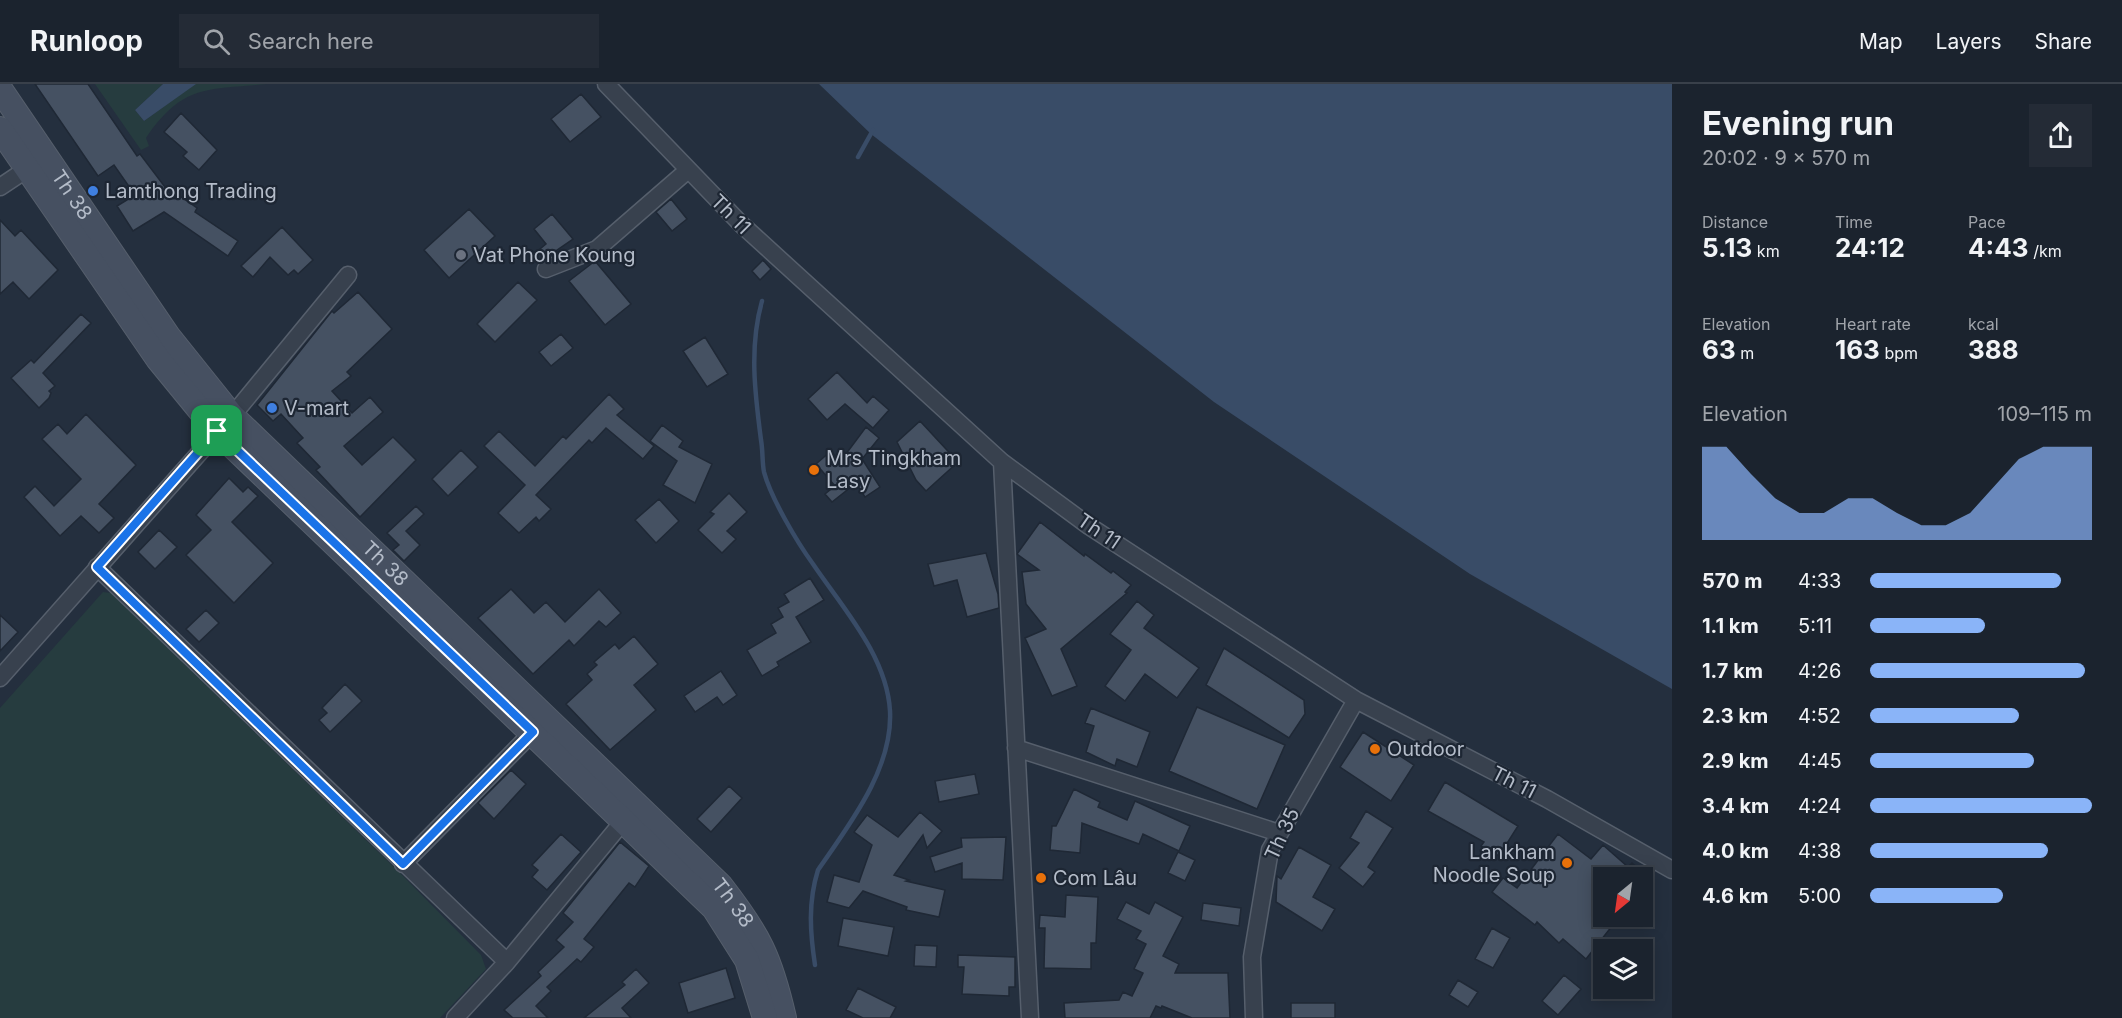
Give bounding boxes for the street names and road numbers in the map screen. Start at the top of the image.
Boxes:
street label: Th 38 [47,165,97,224]
street label: Th 11 [706,189,756,239]
street label: Th 11 [1073,508,1125,554]
street label: Th 38 [357,536,414,591]
street label: Th 11 [1488,761,1540,803]
street label: Th 35 [1260,804,1304,864]
street label: Th 38 [707,873,759,932]

